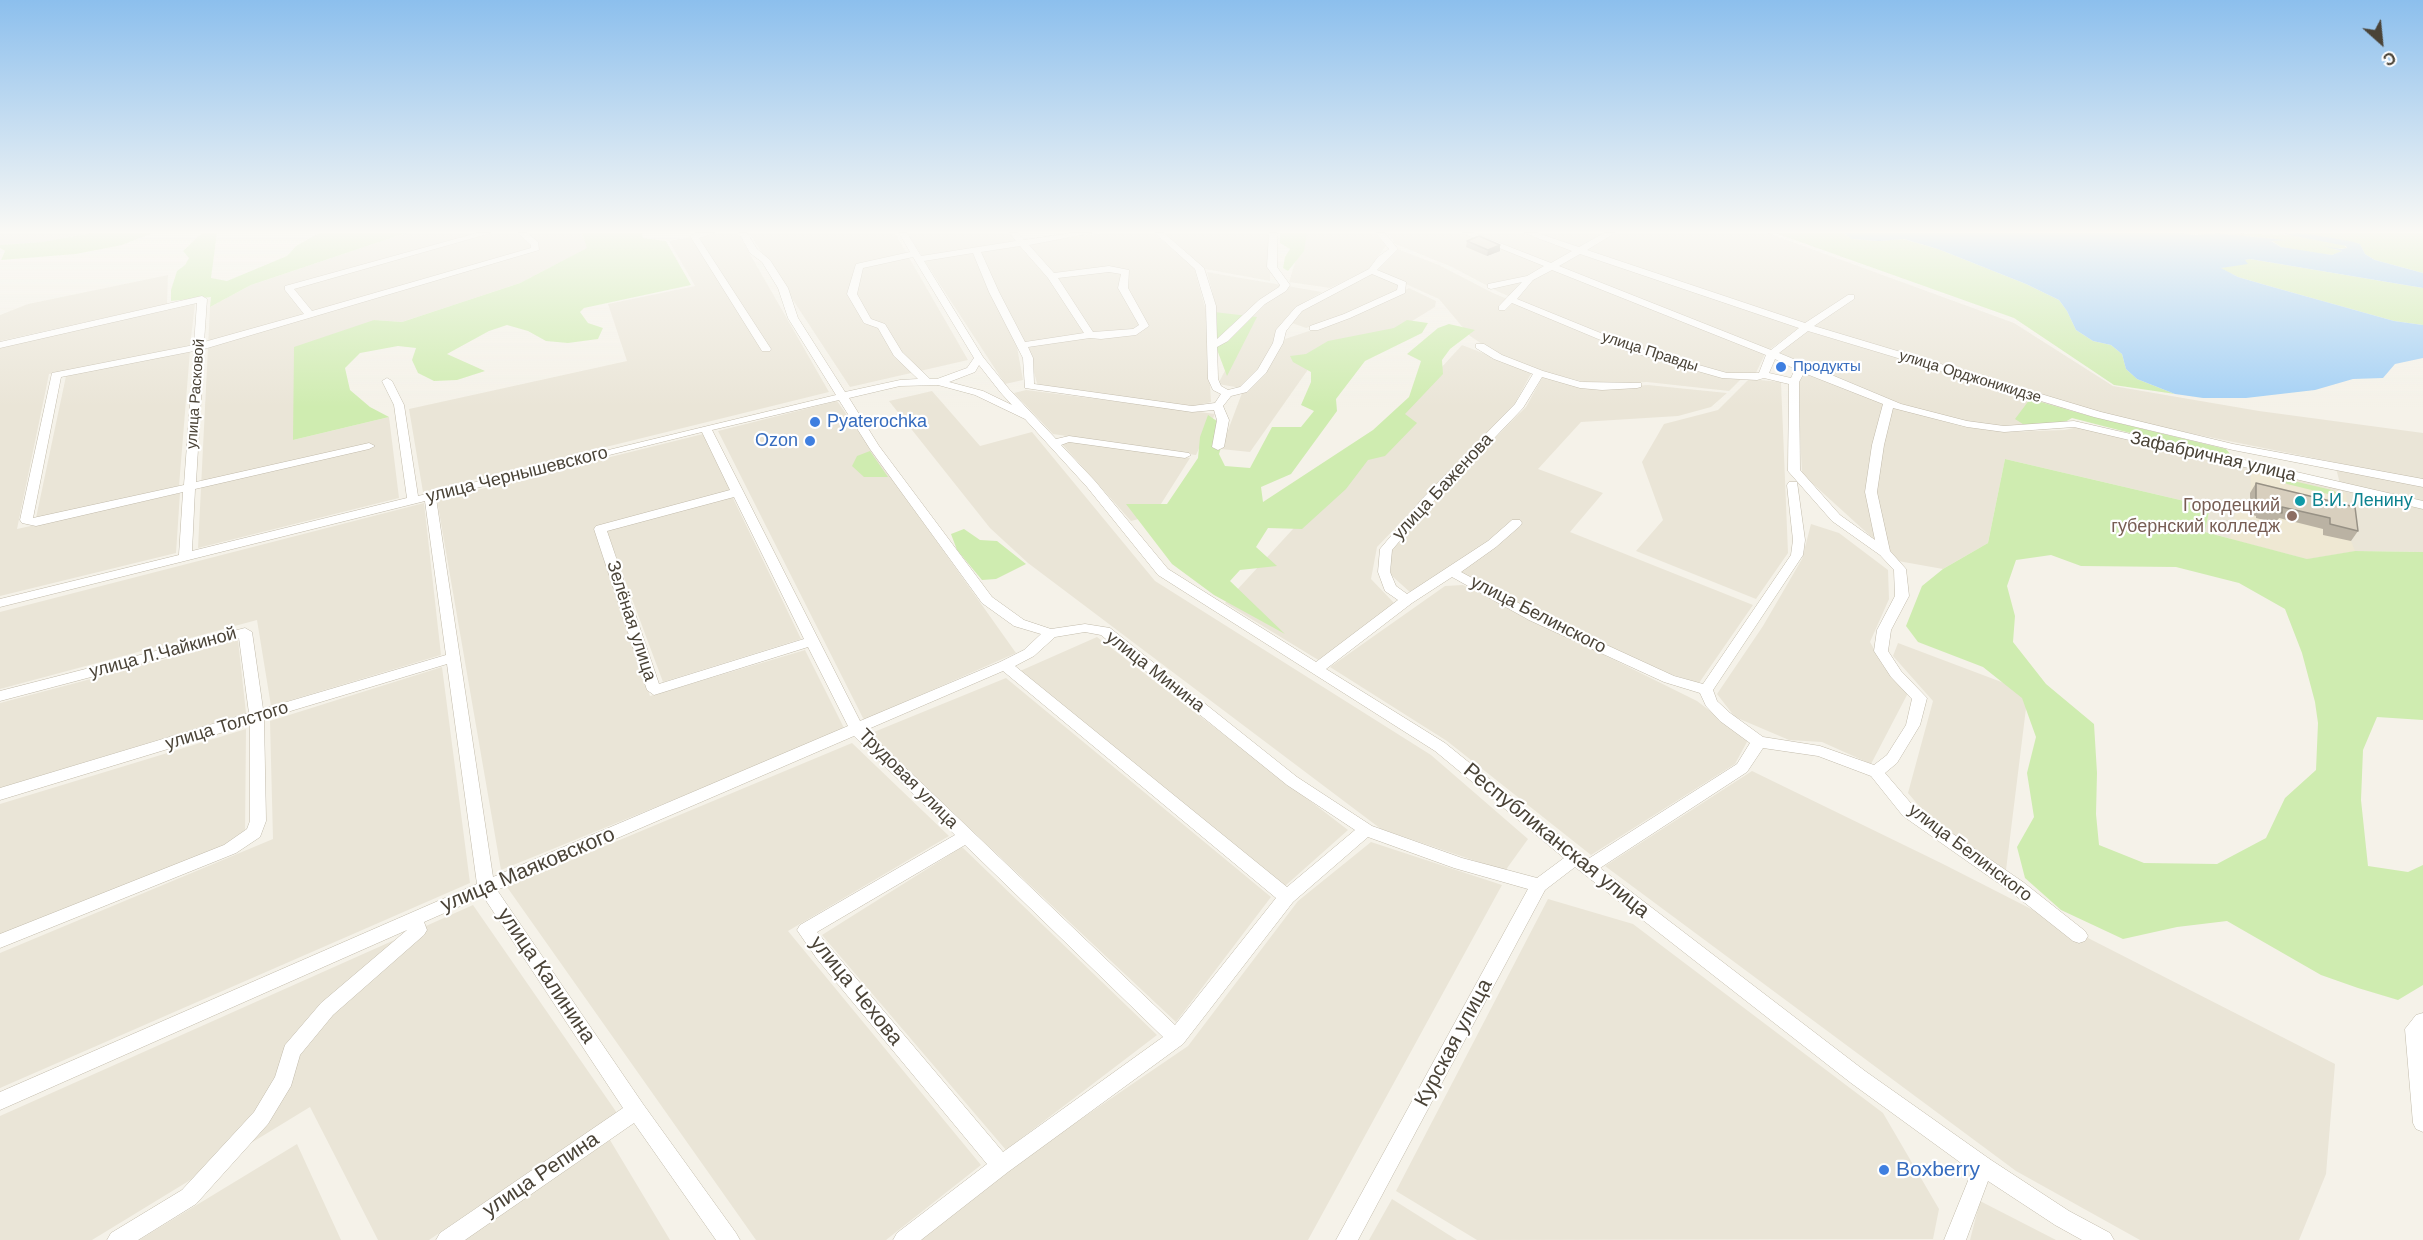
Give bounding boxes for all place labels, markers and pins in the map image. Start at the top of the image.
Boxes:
place label: Продукты [1793,358,1861,376]
marker: Продукты [1774,360,1788,374]
place label: Pyaterochka [827,411,927,433]
marker: Pyaterochka [808,415,822,429]
place label: Ozon [755,430,798,452]
marker: Ozon [803,434,817,448]
place label: В.И. Ленину [2312,490,2413,512]
marker: В.И. Ленину [2293,494,2307,508]
place label: Городецкий губернский колледж [2111,495,2280,538]
marker: Городецкий губернский колледж [2285,509,2299,523]
place label: Boxberry [1896,1157,1980,1183]
marker: Boxberry [1877,1163,1891,1177]

